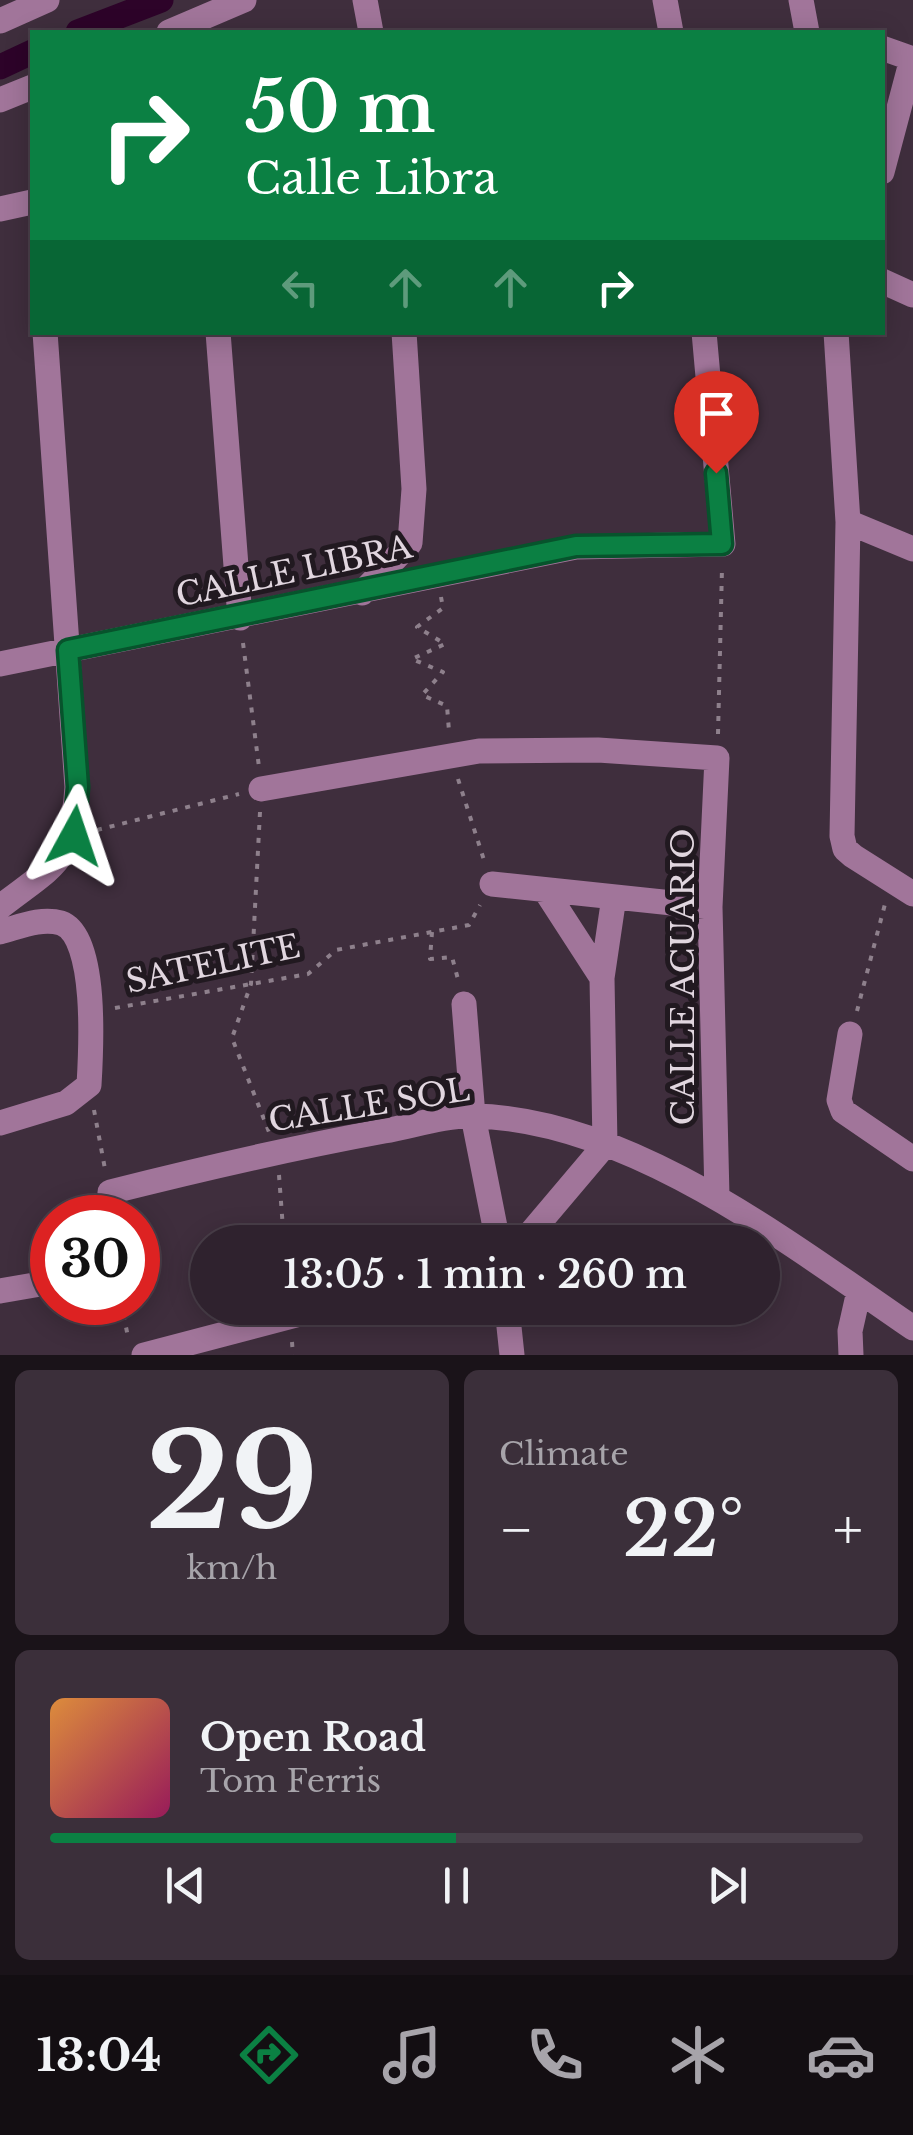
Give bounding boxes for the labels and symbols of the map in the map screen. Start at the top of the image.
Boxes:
pin [674,371,759,474]
street label: CALLE LIBRA [172,526,417,616]
position arrow [22,784,126,888]
street label: CALLE ACUARIO [663,828,703,1126]
street label: SATELITE [122,926,304,1002]
street label: CALLE SOL [266,1069,472,1141]
speed limit sign: 30 [30,1195,160,1325]

